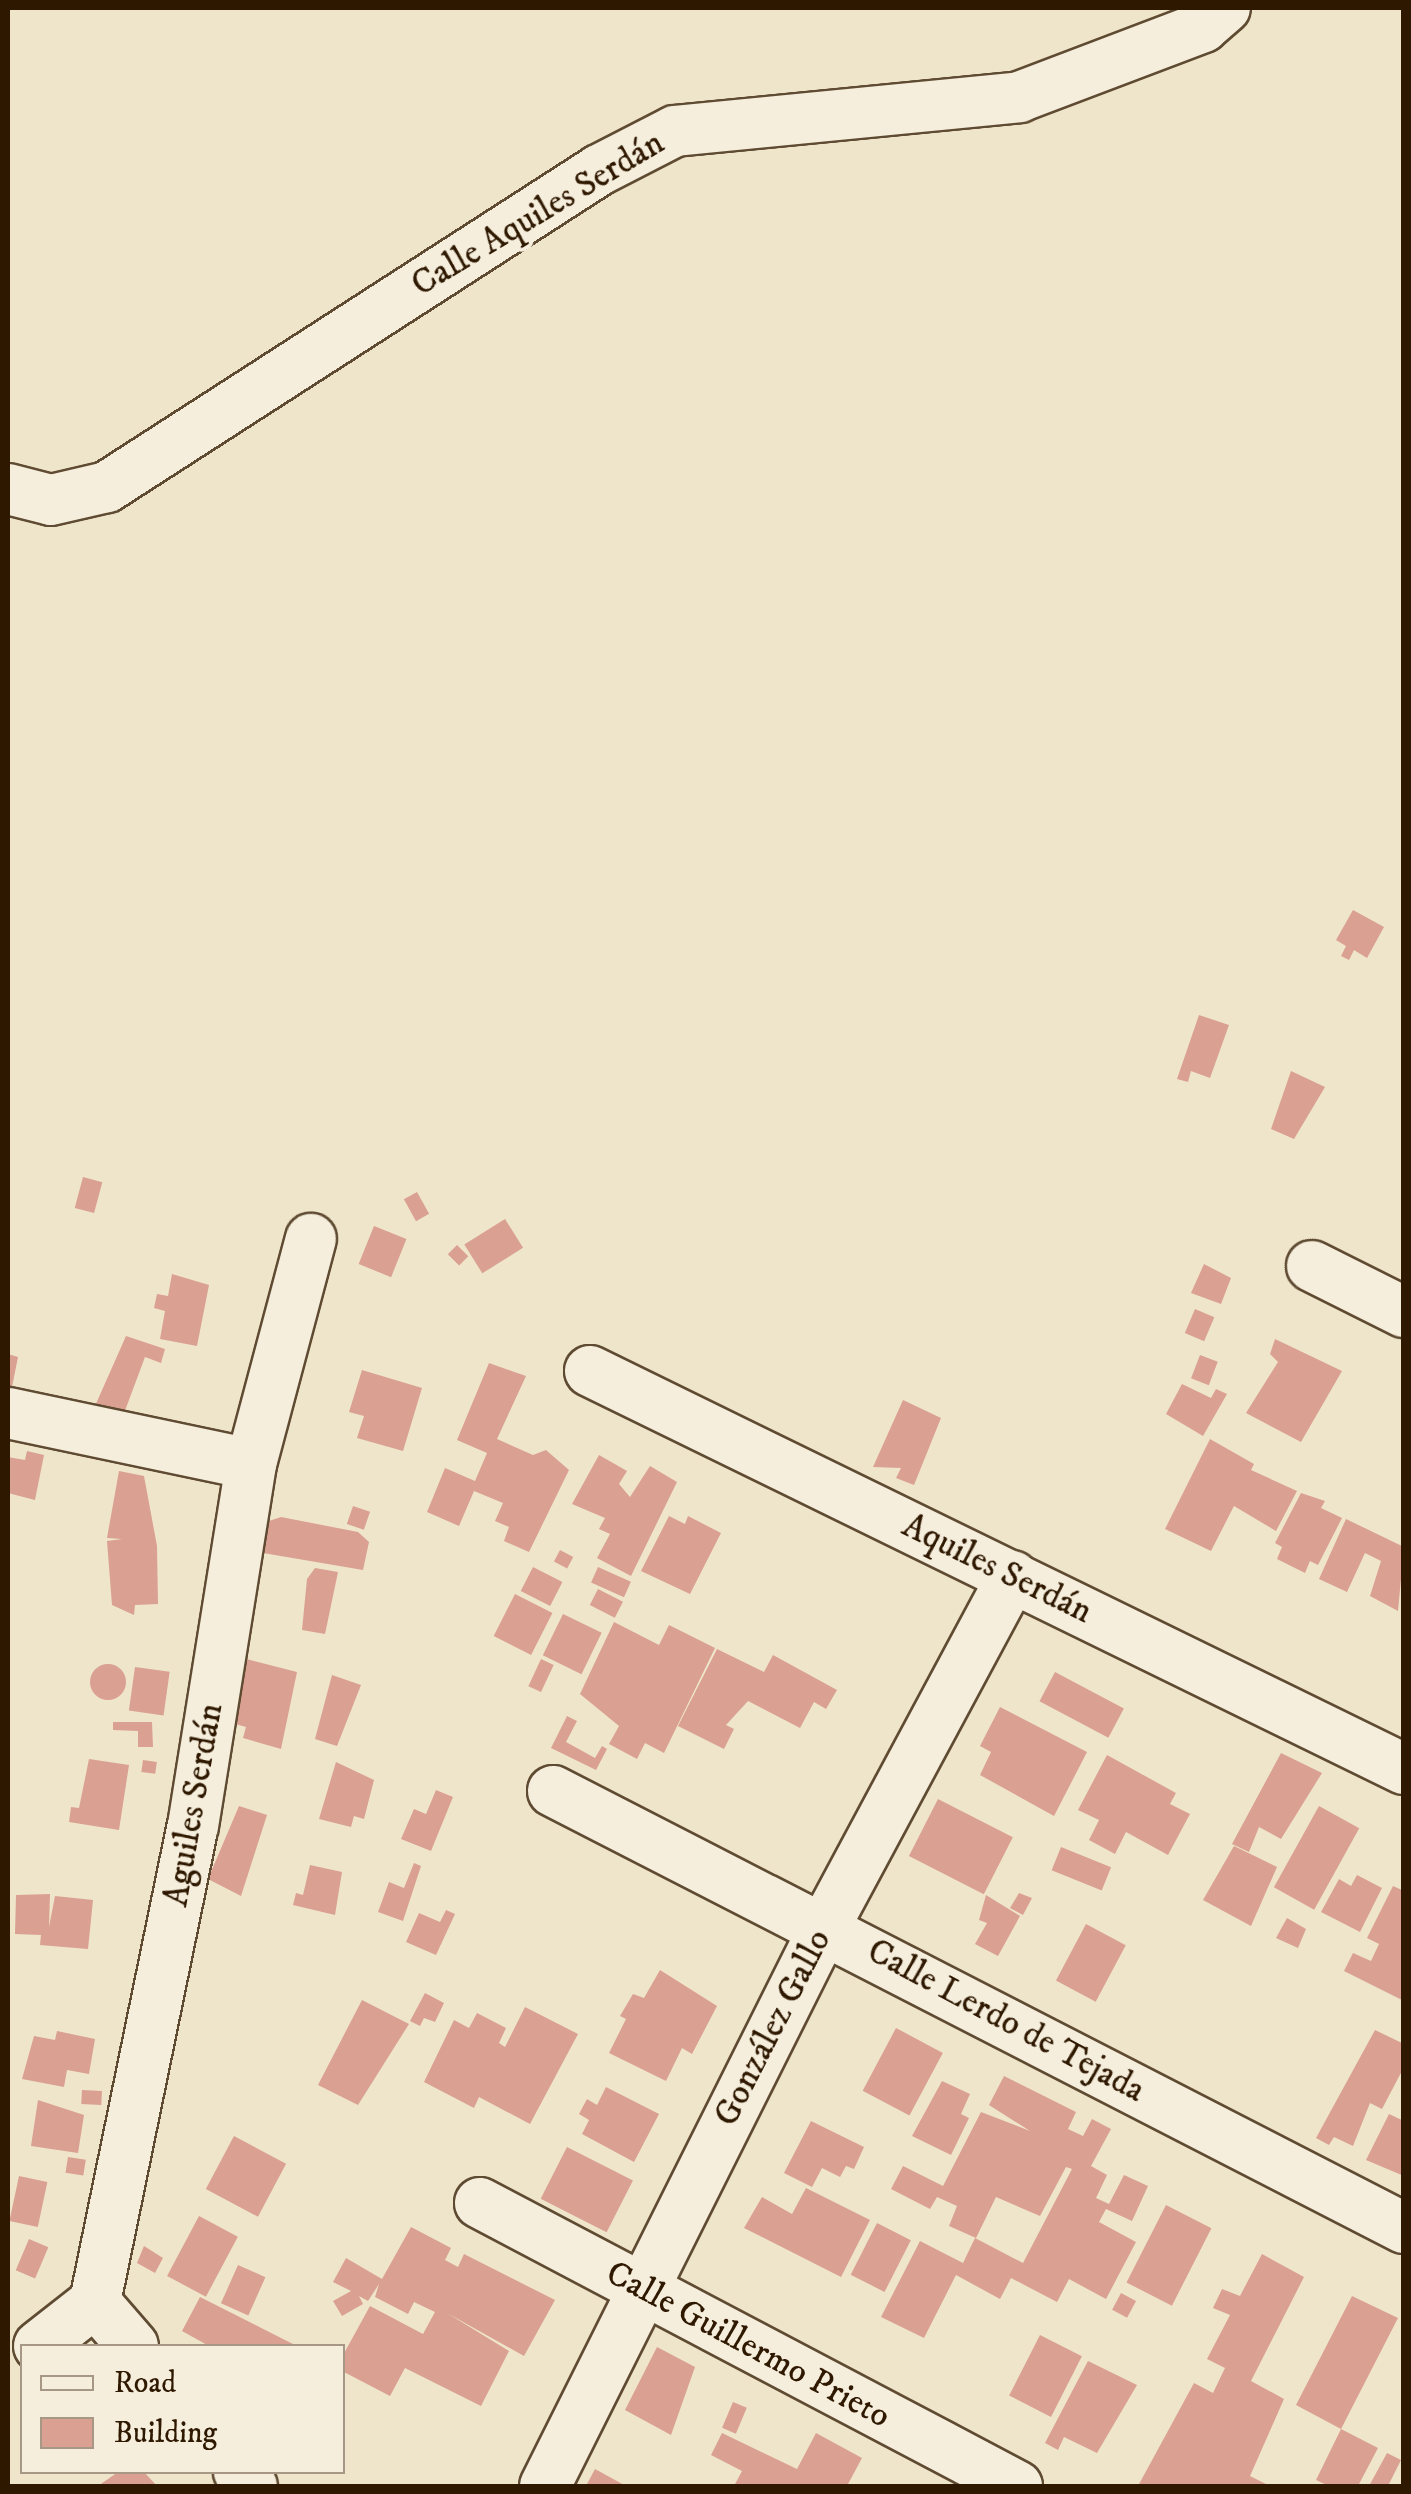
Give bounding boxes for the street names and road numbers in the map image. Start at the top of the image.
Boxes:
street label: Calle Aquiles Serdán [404,122,672,306]
street label: Aquiles Serdán [895,1505,1099,1633]
street label: Aguiles Serdán [155,1700,233,1910]
street label: González Gallo [706,1923,840,2133]
street label: Calle Lerdo de Tejada [860,1930,1152,2112]
street label: Calle Guillermo Prieto [599,2252,897,2438]

